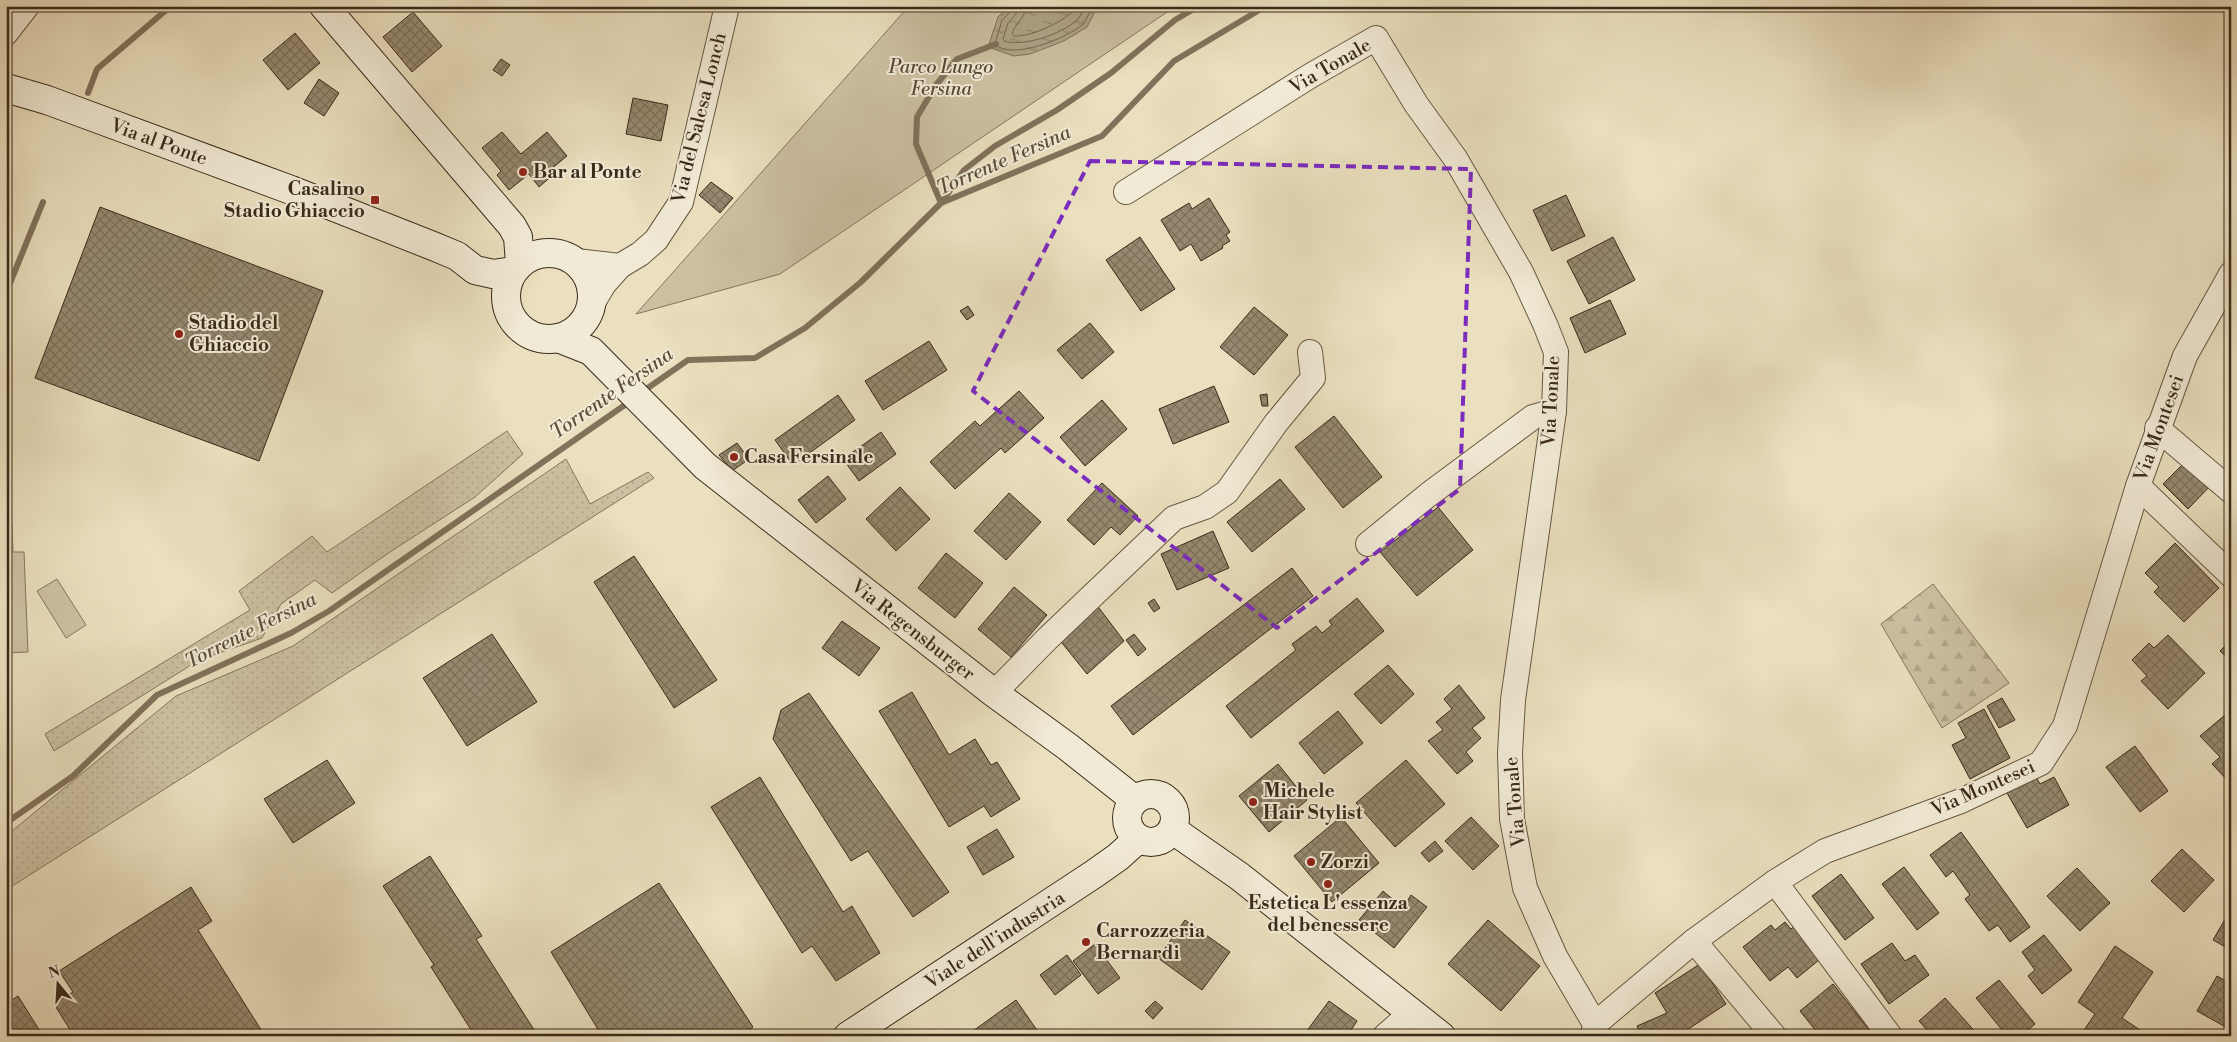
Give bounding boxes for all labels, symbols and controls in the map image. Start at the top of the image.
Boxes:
street label: Via del Salesa Lonch [666,30,732,207]
street label: Via Tonale [1284,33,1375,100]
park label: Parco Lungo Fersina [888,55,993,101]
street label: Via al Ponte [106,113,211,171]
water label: Torrente Fersina [933,120,1076,202]
place label: Bar al Ponte [533,160,642,184]
marker: Bar al Ponte [517,166,529,178]
place label: Casalino Stadio Ghiaccio [224,177,365,223]
marker: Casalino Stadio Ghiaccio [369,194,381,206]
place label: Stadio del Ghiaccio [189,311,278,357]
marker: Stadio del Ghiaccio [173,328,185,340]
water label: Torrente Fersina [546,342,679,446]
street label: Via Tonale [1537,355,1565,448]
street label: Via Montesei [2128,372,2189,485]
place label: Casa Fersinale [744,445,873,469]
marker: Casa Fersinale [728,451,740,463]
street label: Via Regensburger [845,573,980,686]
water label: Torrente Fersina [181,587,322,675]
street label: Via Montesei [1926,754,2039,822]
street label: Via Tonale [1499,756,1531,849]
place label: Michele Hair Stylist [1263,779,1363,825]
marker: Michele Hair Stylist [1247,796,1259,808]
place label: Zorzi [1321,850,1369,874]
marker: Zorzi [1305,856,1317,868]
marker: Estetica L'essenza del benessere [1322,878,1334,890]
street label: Viale dell'industria [920,886,1070,995]
place label: Estetica L'essenza del benessere [1248,891,1409,937]
place label: Carrozzeria Bernardi [1096,919,1206,965]
marker: Carrozzeria Bernardi [1080,936,1092,948]
north arrow [32,960,82,1010]
text: N [46,962,62,983]

